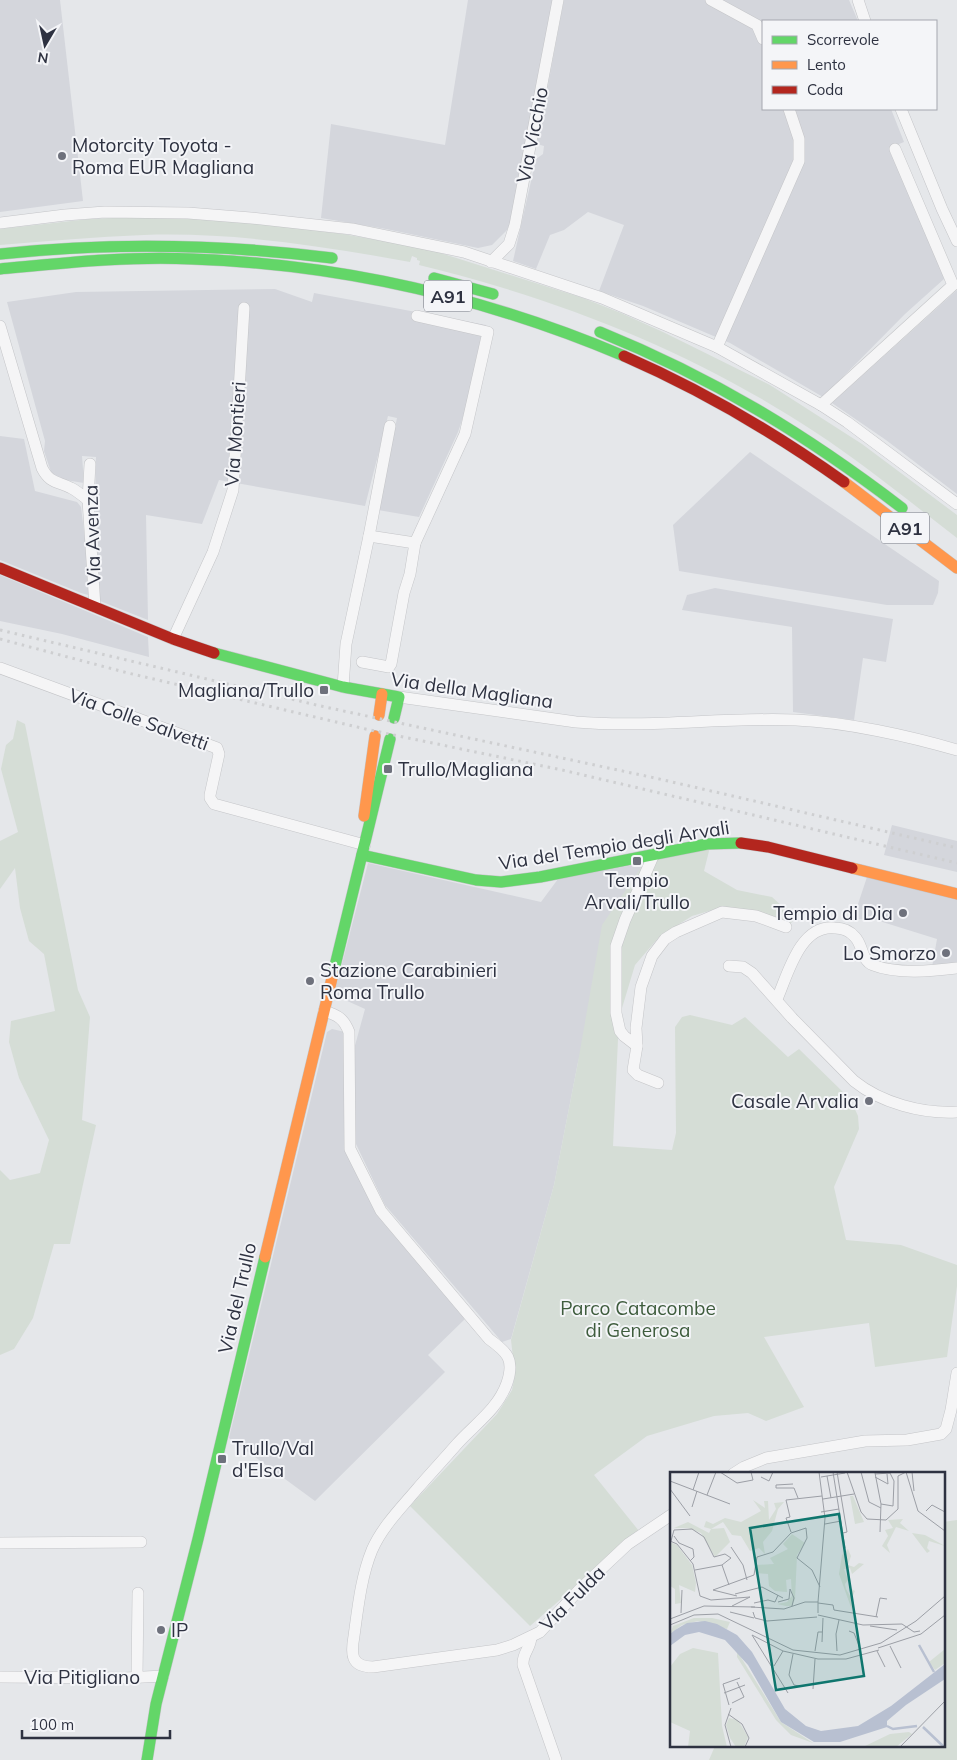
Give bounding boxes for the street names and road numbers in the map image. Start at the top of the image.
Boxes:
street label: Via Vicchio [511,85,553,185]
road number: A91 [424,280,472,312]
street label: Via Montieri [219,381,251,487]
street label: Via Avenza [78,485,106,585]
road number: A91 [881,512,929,544]
street label: Via della Magliana [389,667,555,713]
street label: Via Colle Salvetti [66,683,212,755]
street label: Via del Tempio degli Arvali [497,815,731,875]
street label: Via del Trullo [213,1240,261,1356]
street label: Via Fulda [534,1560,610,1636]
street label: Via Pitigliano [24,1665,140,1689]

